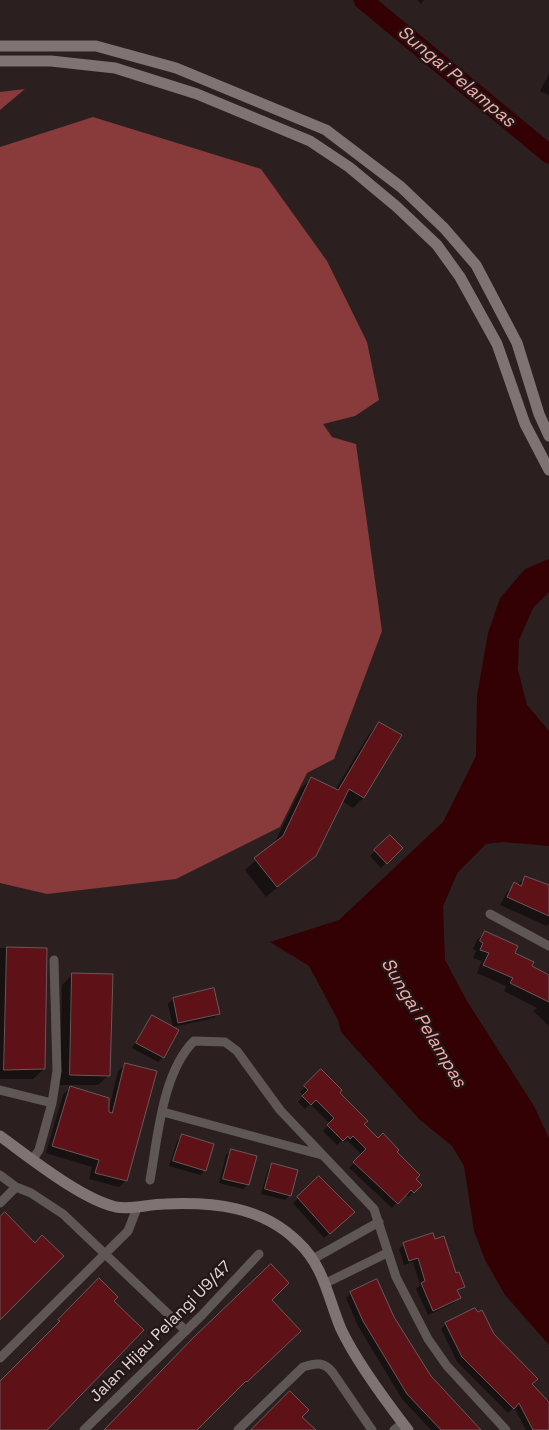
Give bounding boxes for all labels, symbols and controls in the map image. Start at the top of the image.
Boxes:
water label: Sungai Pelampas [393,22,519,132]
water label: Sungai Pelampas [376,955,470,1091]
street label: Jalan Hijau Pelangi U9/47 [86,1257,236,1407]

